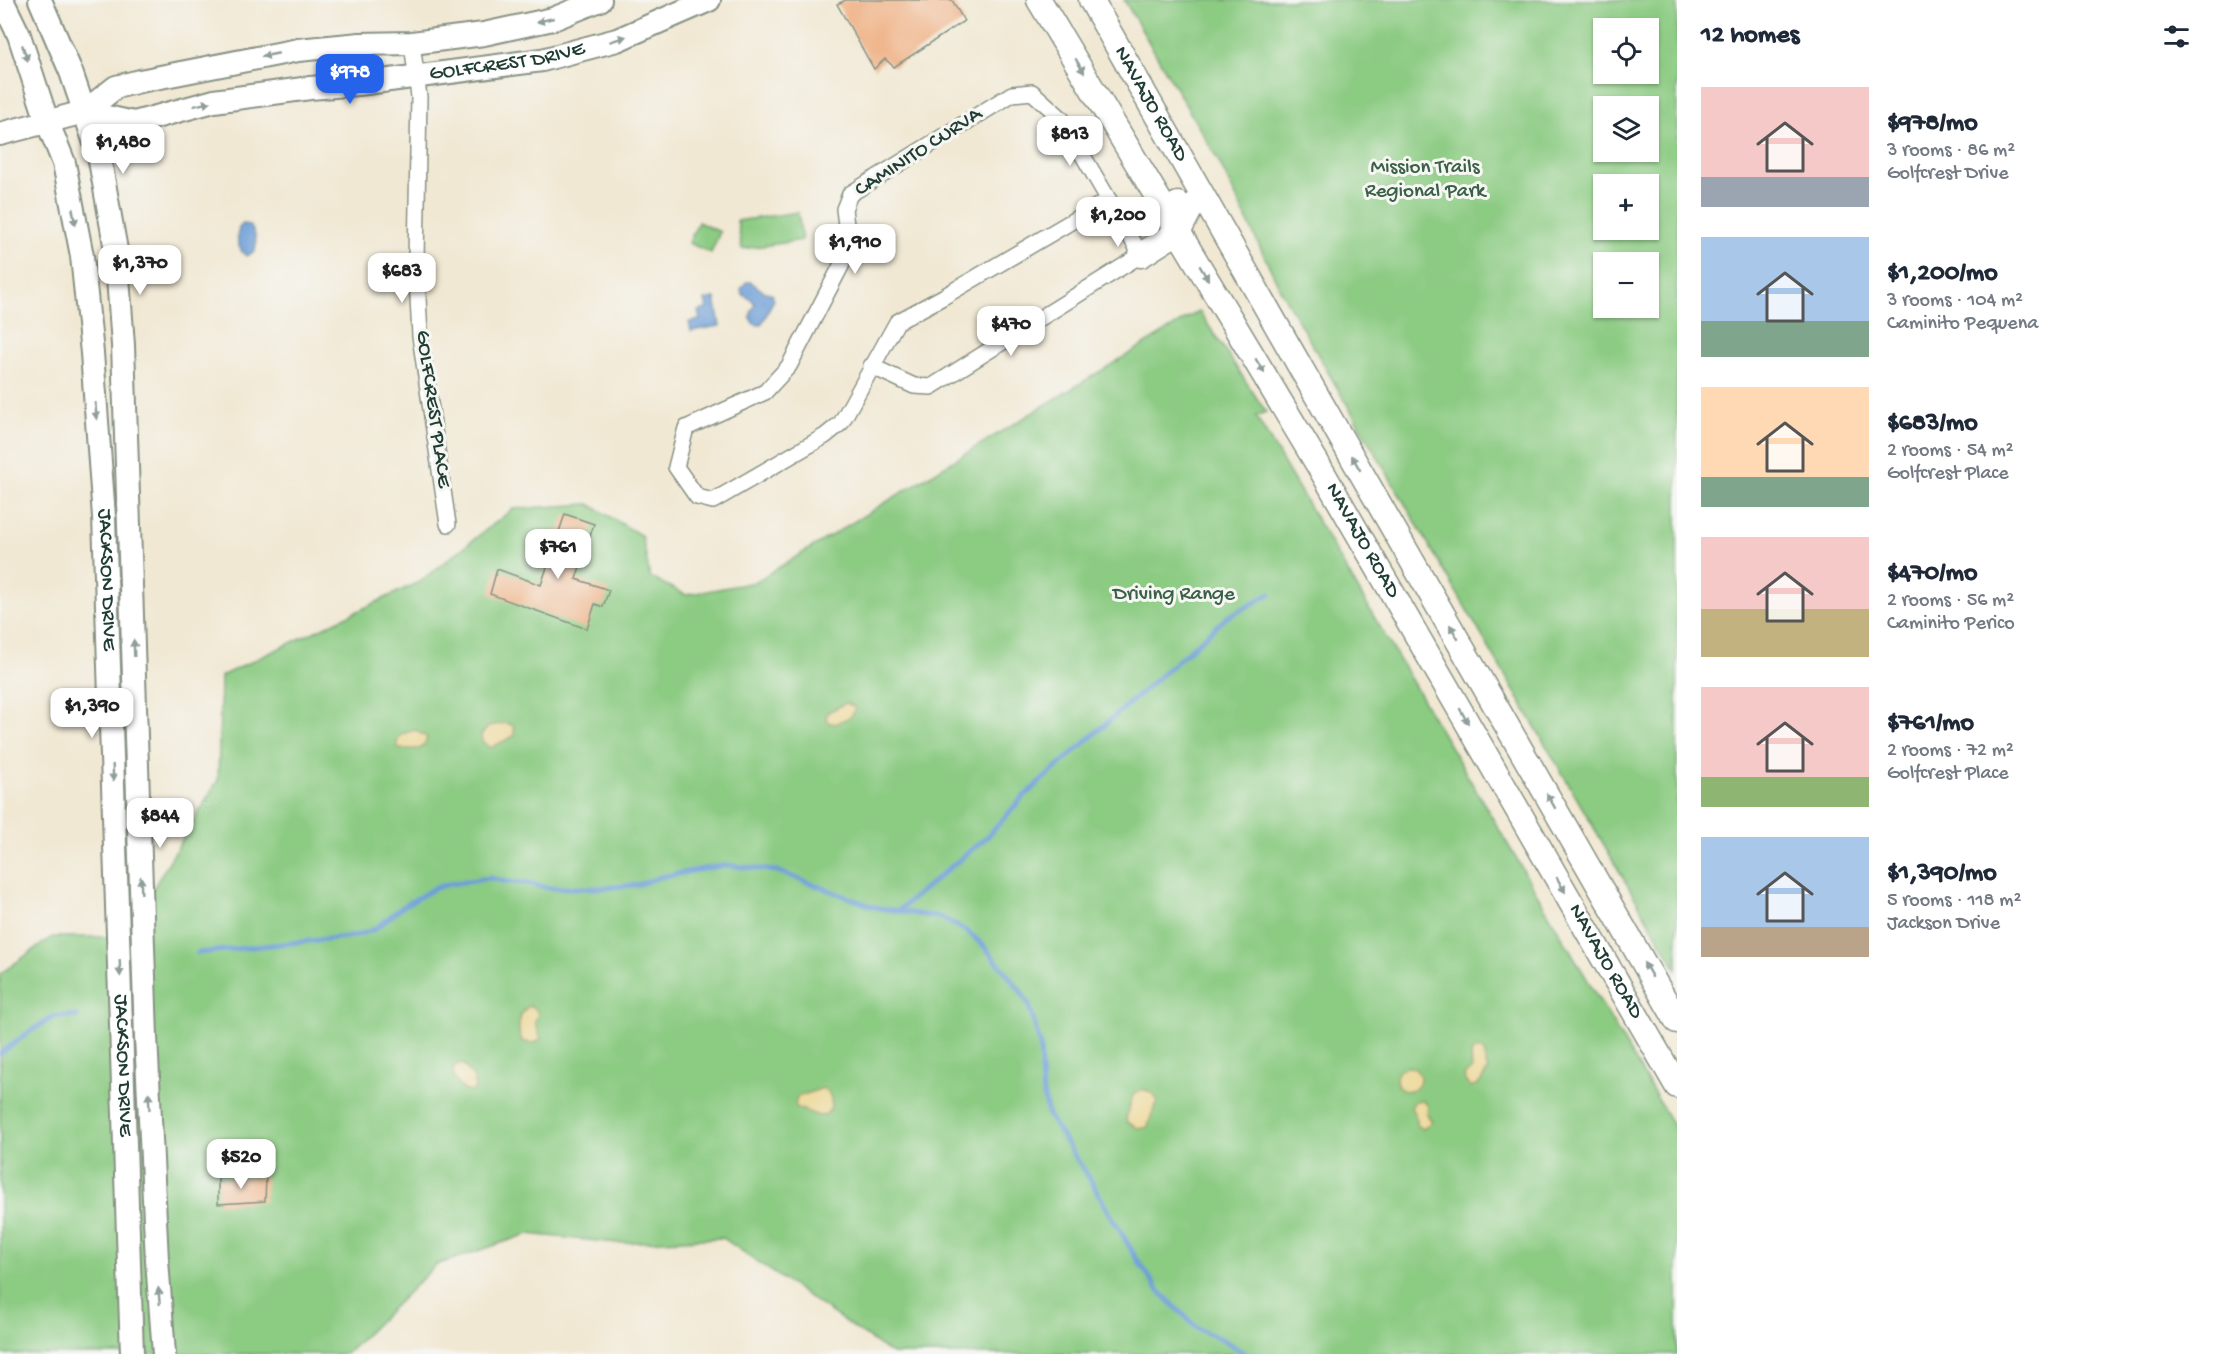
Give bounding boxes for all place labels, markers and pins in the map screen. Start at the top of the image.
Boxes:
pin: $978 [314,54,386,105]
pin: $813 [1034,116,1106,167]
pin: $1,480 [74,124,172,175]
pin: $1,200 [1069,197,1167,248]
pin: $1,910 [806,224,904,275]
pin: $1,370 [91,245,189,296]
pin: $683 [366,253,438,304]
pin: $470 [975,306,1047,357]
pin: $761 [522,529,594,580]
pin: $1,390 [43,688,141,739]
pin: $844 [124,798,196,849]
pin: $520 [205,1139,277,1190]

